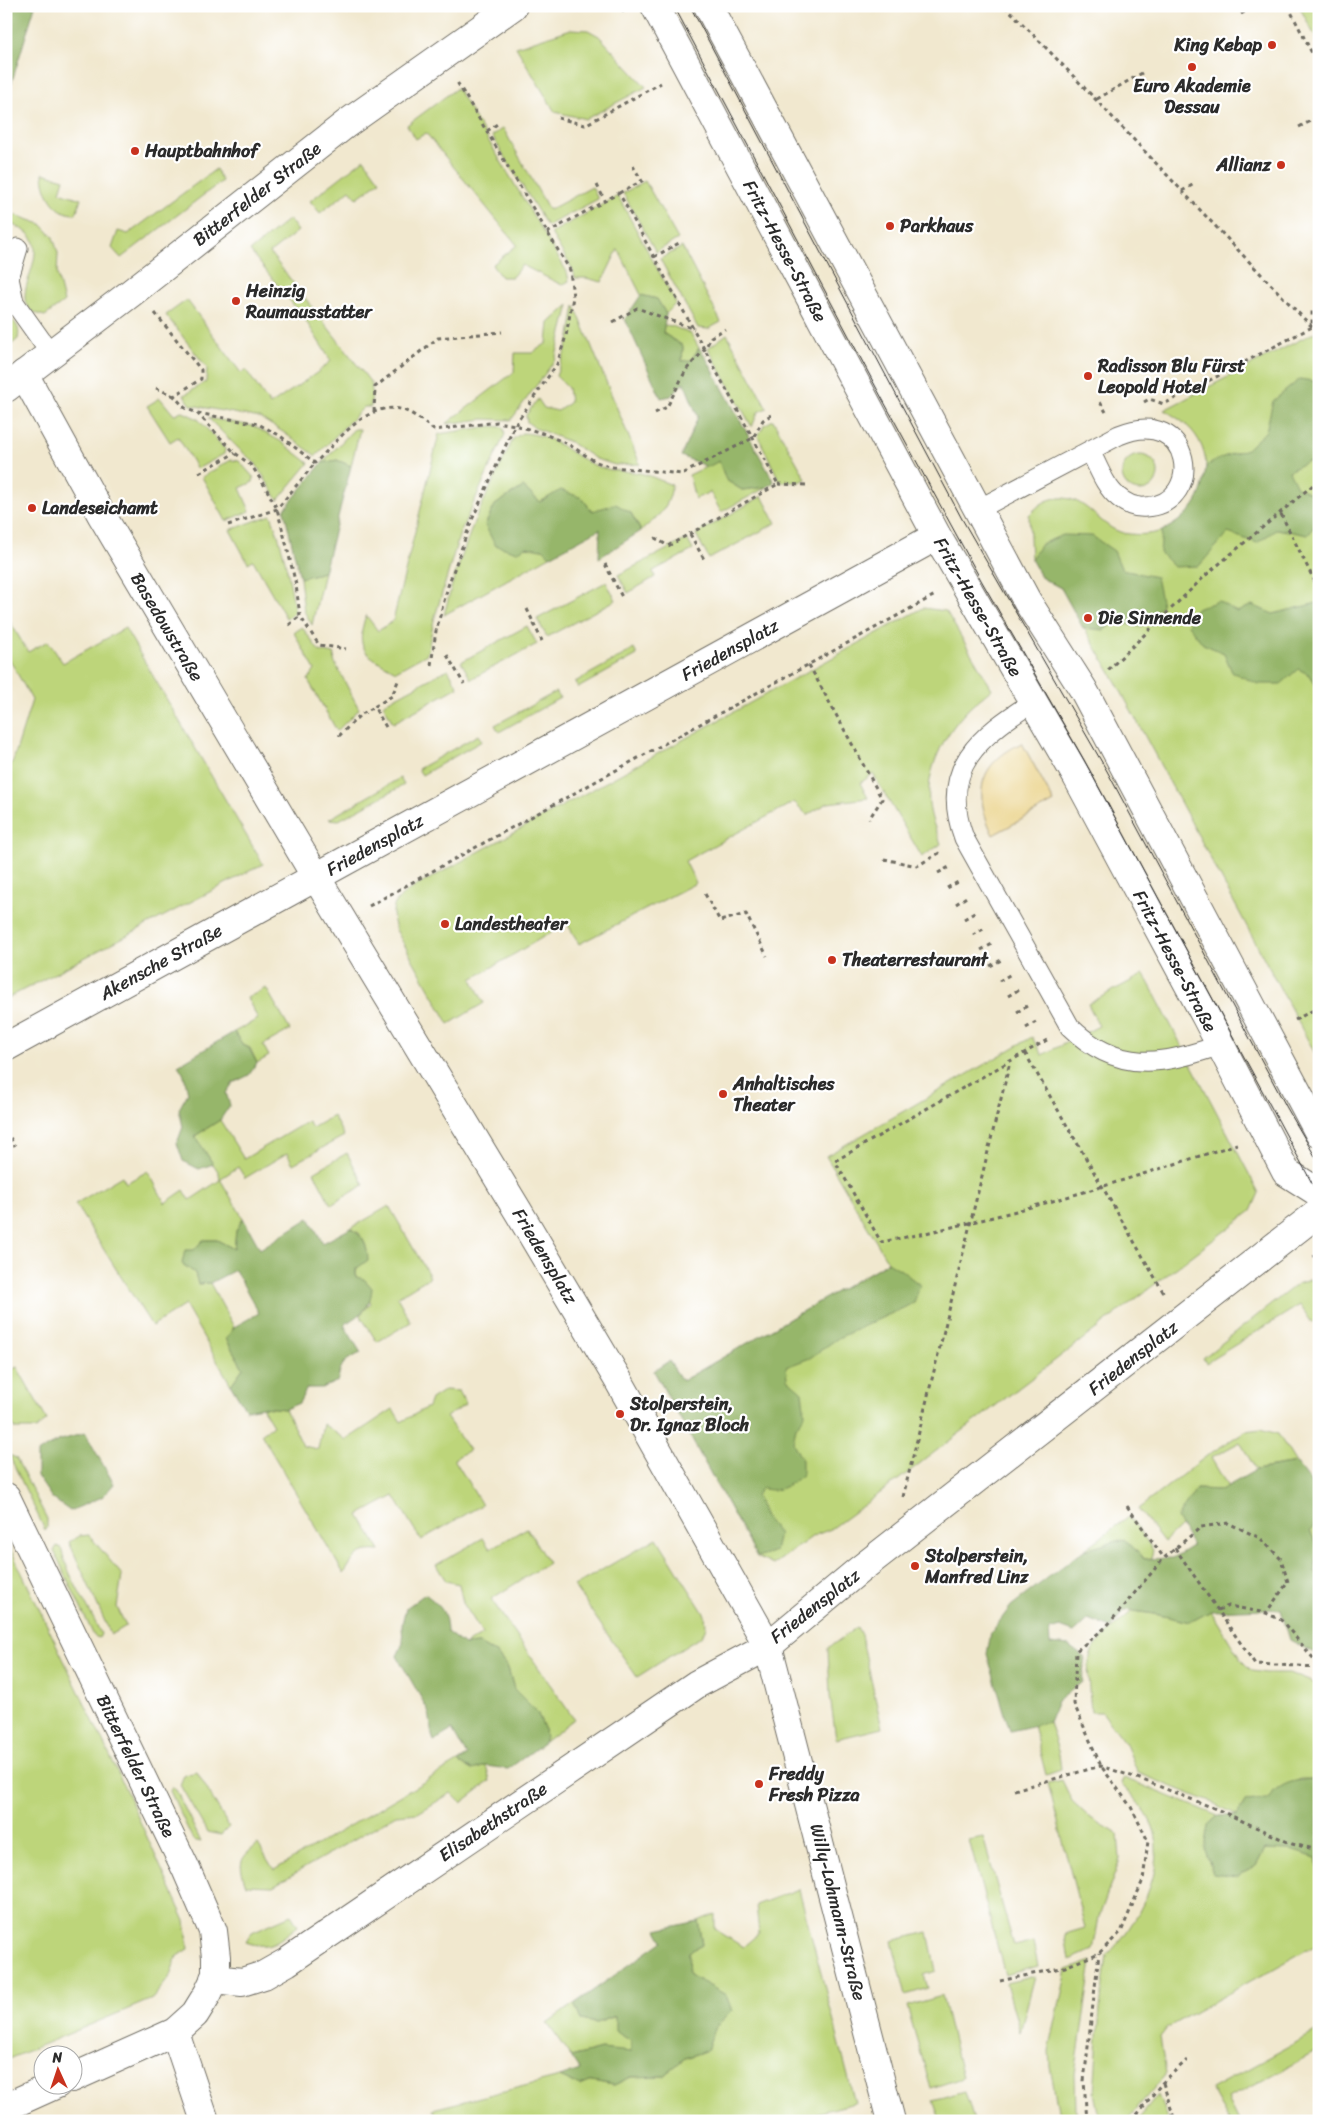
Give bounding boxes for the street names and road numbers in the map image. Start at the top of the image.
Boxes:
street label: Bitterfelder Straße [186,133,329,255]
street label: Fritz-Hesse-Straße [734,174,836,328]
street label: Fritz-Hesse-Straße [925,531,1031,683]
street label: Basedowstraße [122,566,212,688]
street label: Friedensplatz [675,610,785,690]
street label: Friedensplatz [320,805,430,885]
street label: Fritz-Hesse-Straße [1124,884,1226,1038]
street label: Akensche Straße [93,915,229,1010]
street label: Friedensplatz [504,1202,587,1311]
street label: Friedensplatz [1081,1312,1186,1404]
street label: Friedensplatz [763,1560,868,1652]
street label: Bitterfelder Straße [87,1689,185,1844]
street label: Elisabethstraße [432,1773,554,1871]
street label: Willy-Lohmann-Straße [801,1820,875,2004]

